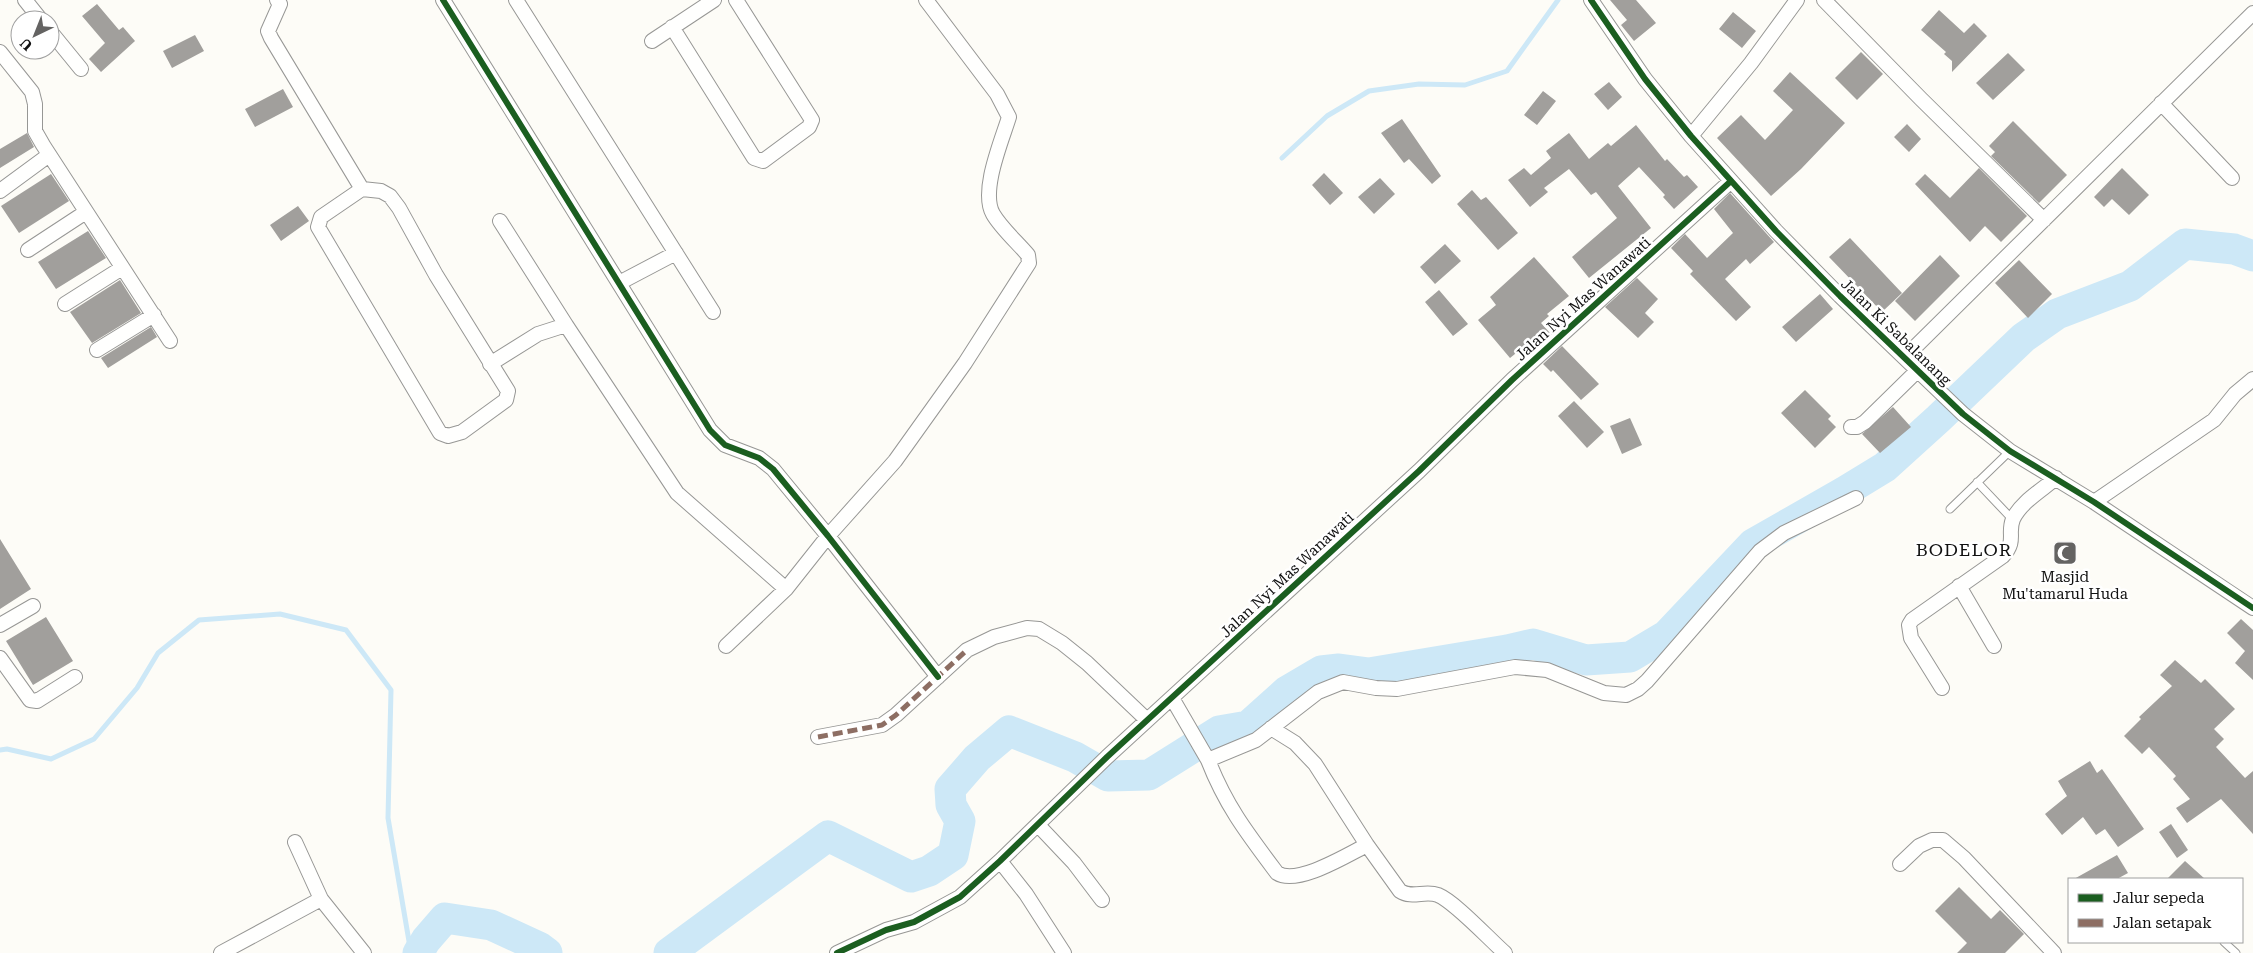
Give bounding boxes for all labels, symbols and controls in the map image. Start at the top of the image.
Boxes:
north arrow [10,10,60,60]
text: U [17,35,36,54]
street label: Jalan Nyi Mas Wanawati [1512,233,1654,364]
street label: Jalan Ki Sabalanang [1837,275,1955,389]
street label: Jalan Nyi Mas Wanawati [1217,508,1358,642]
district label: BODELOR [1916,539,2012,560]
mosque icon: Masjid Mu'tamarul Huda [2052,540,2078,566]
place label: Masjid Mu'tamarul Huda [2002,568,2128,603]
legend [2068,878,2243,943]
text: Jalur sepeda [2113,889,2204,907]
text: Jalan setapak [2113,914,2212,932]

